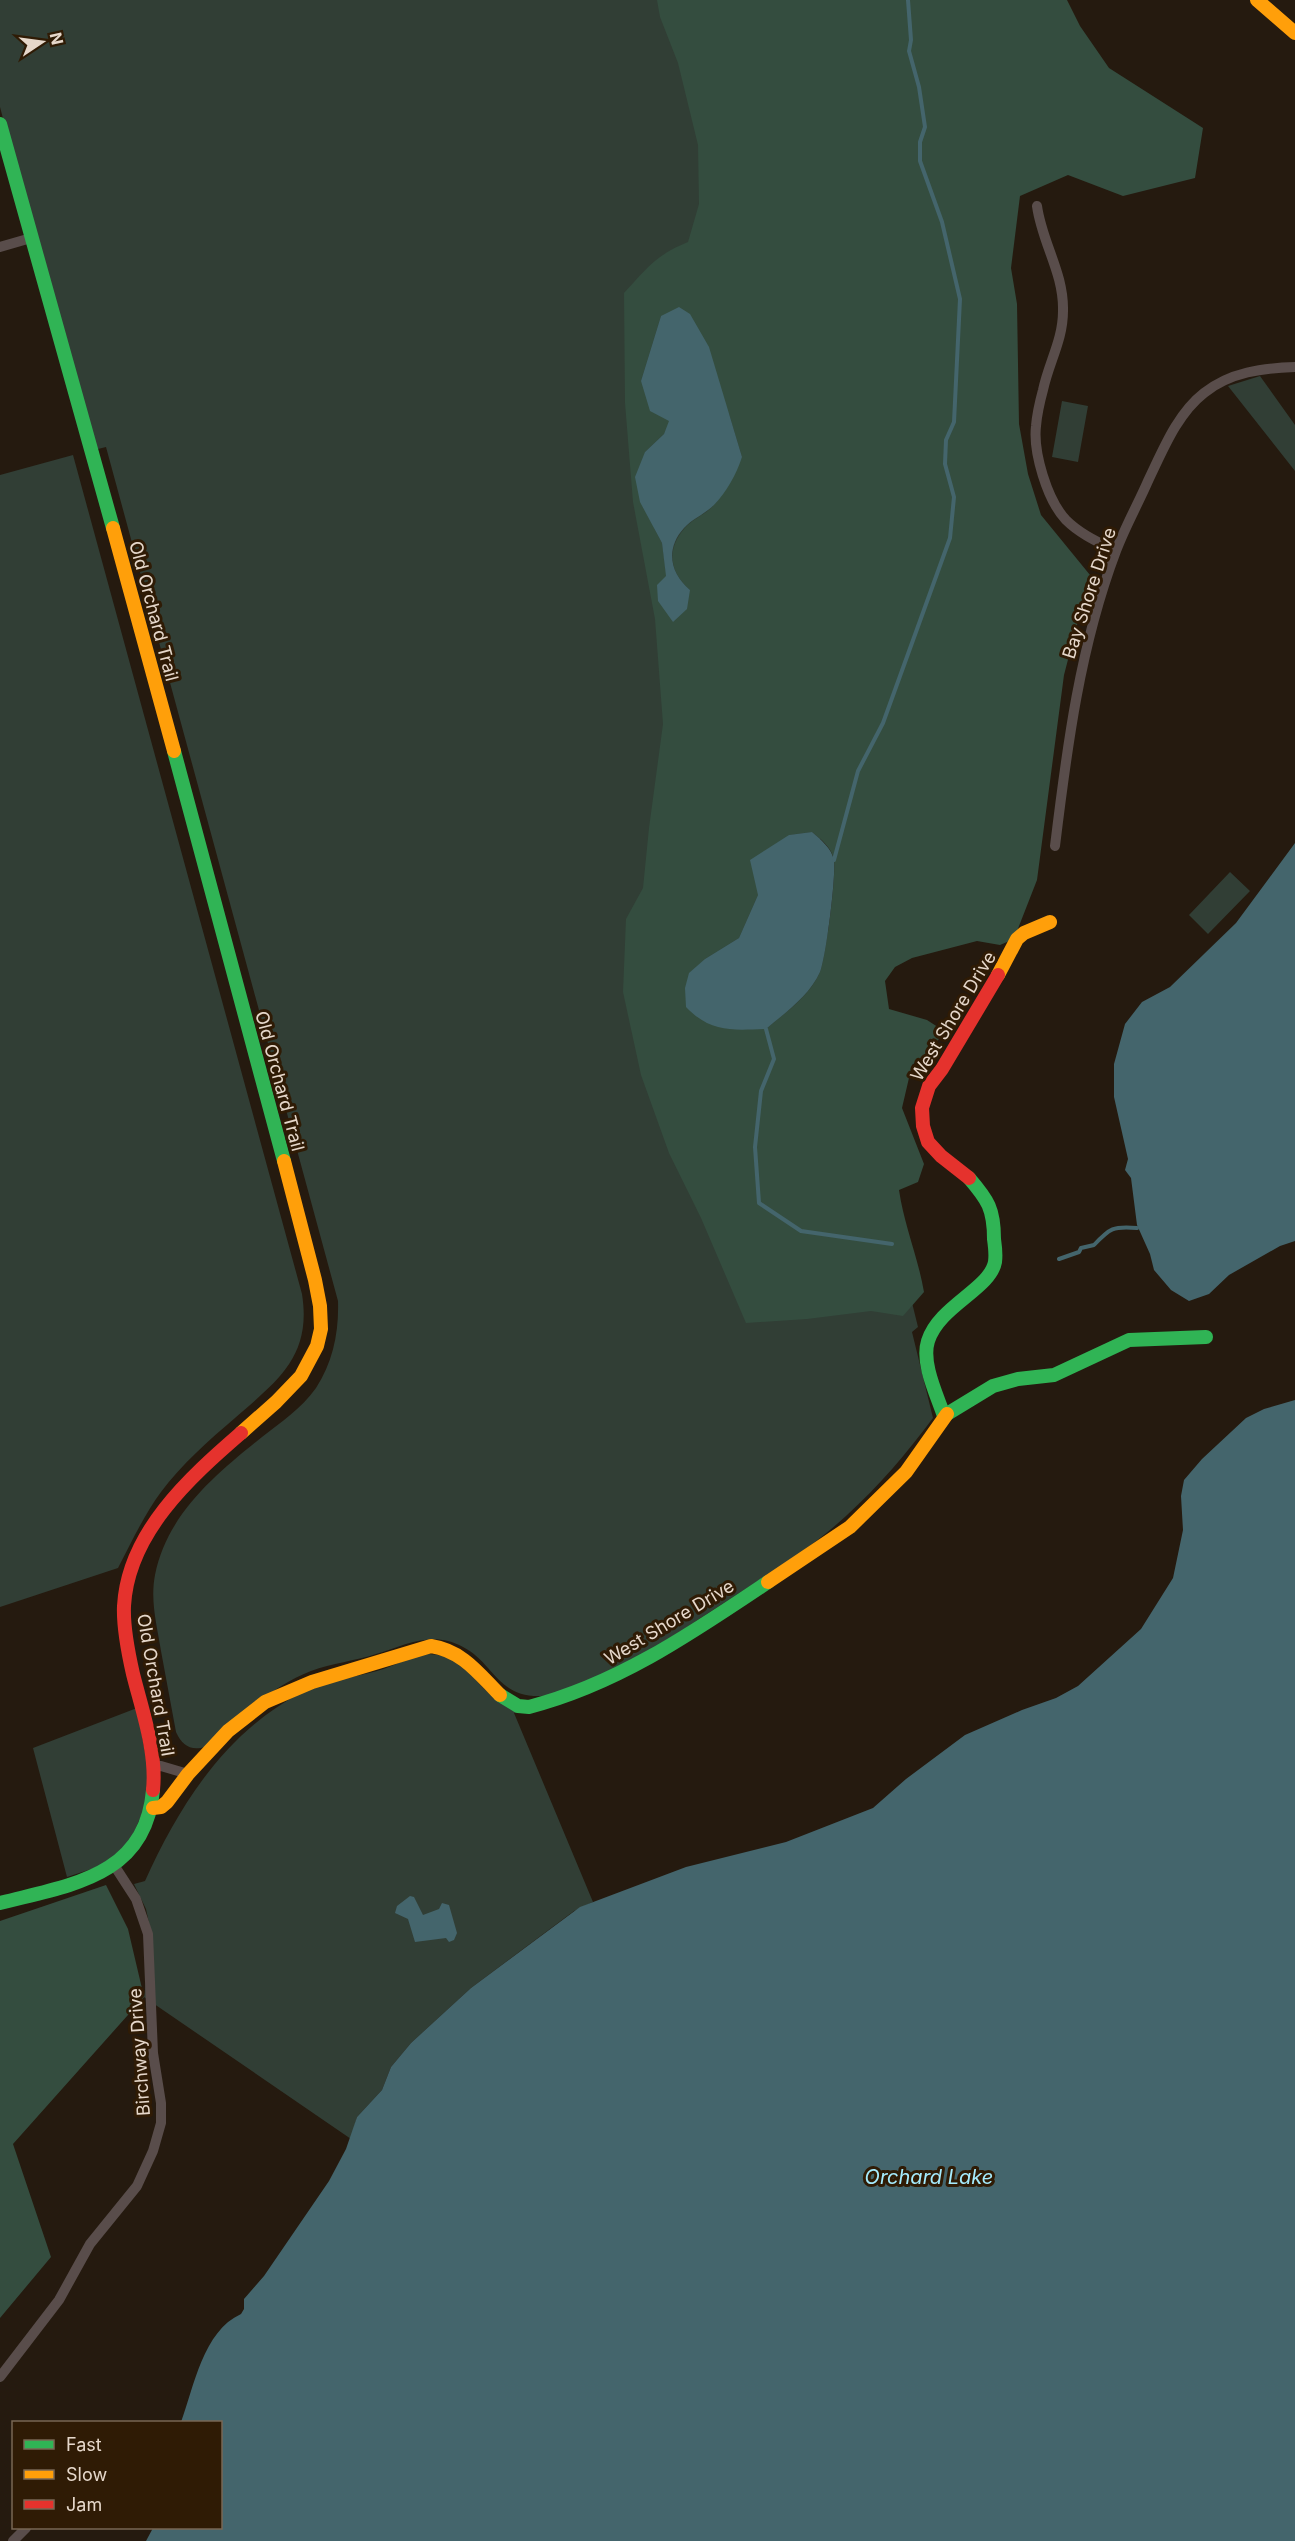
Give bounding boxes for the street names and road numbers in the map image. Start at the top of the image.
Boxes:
street label: Bay Shore Drive [1058,525,1120,661]
street label: Old Orchard Trail [125,539,183,683]
street label: West Shore Drive [906,947,1000,1085]
street label: Old Orchard Trail [251,1009,309,1153]
street label: West Shore Drive [600,1575,738,1669]
street label: Old Orchard Trail [133,1612,179,1758]
street label: Birchway Drive [124,1987,154,2117]

